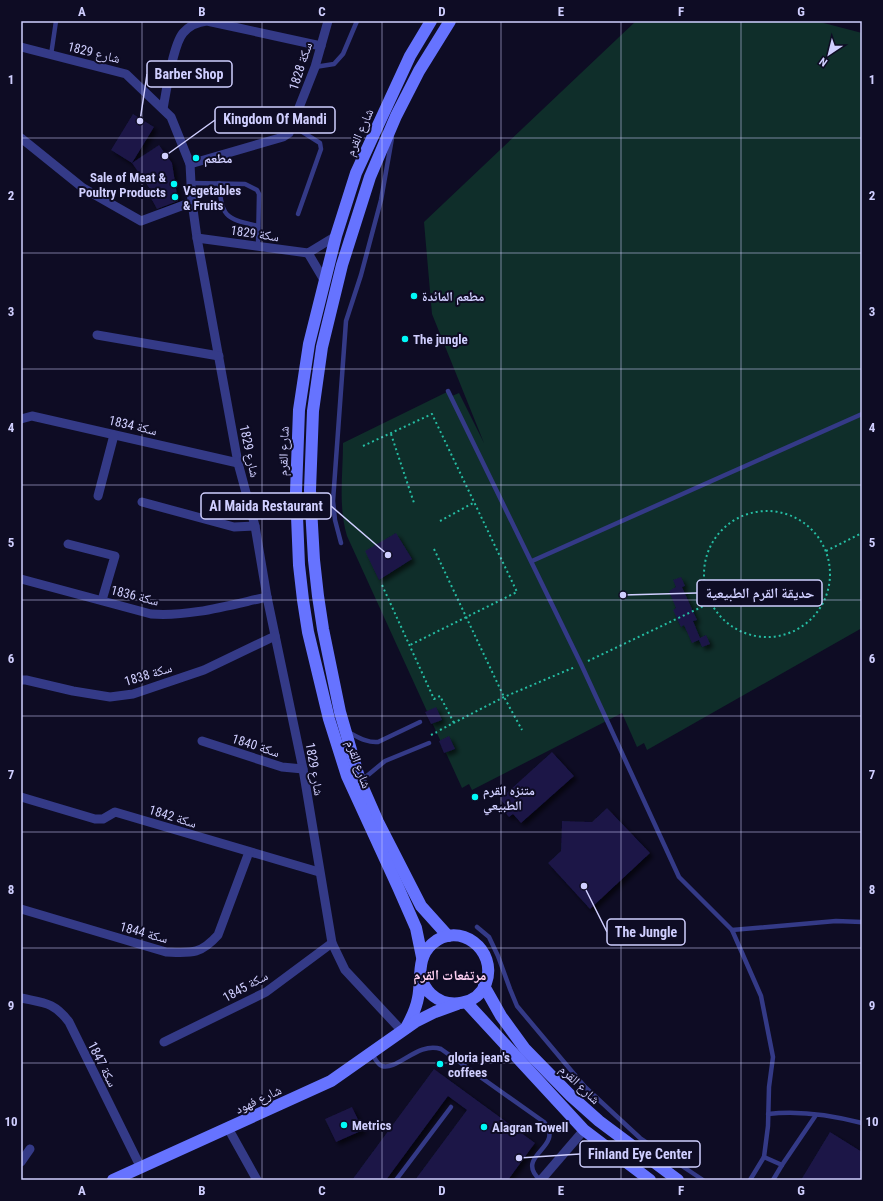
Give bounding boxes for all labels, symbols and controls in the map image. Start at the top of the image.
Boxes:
text: A [78,4,86,19]
text: B [198,4,206,19]
text: C [318,4,326,19]
text: D [438,4,446,19]
text: E [558,4,565,19]
text: F [678,4,684,19]
text: G [797,4,805,19]
north arrow [809,34,849,74]
street label: 1829 شارع [66,39,122,68]
street label: سكة 1828 [286,41,315,92]
text: N [817,54,830,69]
callout: Barber Shop [147,61,232,87]
text: Barber Shop [155,66,224,82]
text: 1 [8,72,14,87]
text: 1 [869,72,875,87]
street label: شارع القرم [342,106,378,159]
callout: Kingdom Of Mandi [215,107,335,133]
text: Kingdom Of Mandi [223,111,327,127]
place label: مطعم [204,151,232,168]
marker: مطعم [191,153,201,163]
place label: Sale of Meat & Poultry Products [79,170,166,200]
marker: Sale of Meat & Poultry Products [169,179,179,189]
place label: Vegetables & Fruits [183,183,241,213]
text: 2 [8,188,15,203]
text: 2 [869,188,876,203]
marker: Vegetables & Fruits [170,192,180,202]
street label: سكة 1829 [230,223,280,244]
place label: مطعم المائدة [422,289,484,306]
marker: مطعم المائدة [409,291,419,301]
text: 3 [8,304,14,319]
text: 3 [869,304,875,319]
place label: The jungle [413,332,468,347]
marker: The jungle [400,334,410,344]
street label: سكة 1834 [107,413,158,438]
text: 4 [8,420,15,435]
text: 4 [869,420,876,435]
street label: 1829 شارع [235,423,262,479]
street label: شارع القرم [275,426,294,476]
callout: Al Maida Restaurant [201,493,331,519]
text: Al Maida Restaurant [209,498,323,514]
text: 5 [8,535,15,550]
text: 5 [869,535,876,550]
callout: حديقة القرم الطبيعية [697,580,822,606]
street label: سكة 1836 [109,582,160,609]
text: حديقة القرم الطبيعية [706,585,814,603]
text: 6 [8,651,15,666]
text: 6 [869,651,876,666]
street label: 1838 سكة [122,660,174,689]
street label: سكة 1840 [230,731,281,760]
street label: شارع القرم [341,738,374,791]
street label: 1829 شارع [301,742,327,797]
text: 7 [8,767,15,782]
text: 7 [869,767,876,782]
place label: متنزه القرم الطبيعي [483,783,535,816]
marker: متنزه القرم الطبيعي [470,792,480,802]
street label: سكة 1842 [147,802,199,831]
text: 8 [8,882,14,897]
text: 8 [869,882,875,897]
street label: سكة 1844 [118,919,170,946]
callout: The Jungle [607,919,685,945]
text: The Jungle [615,924,677,940]
district label: مرتفعات القرم [414,967,486,985]
street label: 1845 سكة [220,968,270,1005]
text: 9 [8,998,14,1013]
text: 9 [869,998,875,1013]
street label: سكة 1847 [85,1039,120,1089]
place label: gloria jean's coffees [448,1050,510,1080]
marker: gloria jean's coffees [435,1059,445,1069]
street label: شارع القرم [555,1062,603,1109]
street label: شارع فهود [233,1082,285,1119]
text: 10 [4,1114,18,1129]
text: 10 [865,1114,879,1129]
place label: Metrics [352,1118,392,1133]
marker: Metrics [339,1120,349,1130]
place label: Alagran Towell [492,1120,568,1135]
marker: Alagran Towell [479,1122,489,1132]
callout: Finland Eye Center [580,1141,700,1167]
text: Finland Eye Center [588,1146,692,1162]
text: A [78,1183,86,1198]
text: B [198,1183,206,1198]
text: C [318,1183,326,1198]
text: D [438,1183,446,1198]
text: E [558,1183,565,1198]
text: F [678,1183,684,1198]
text: G [797,1183,805,1198]

